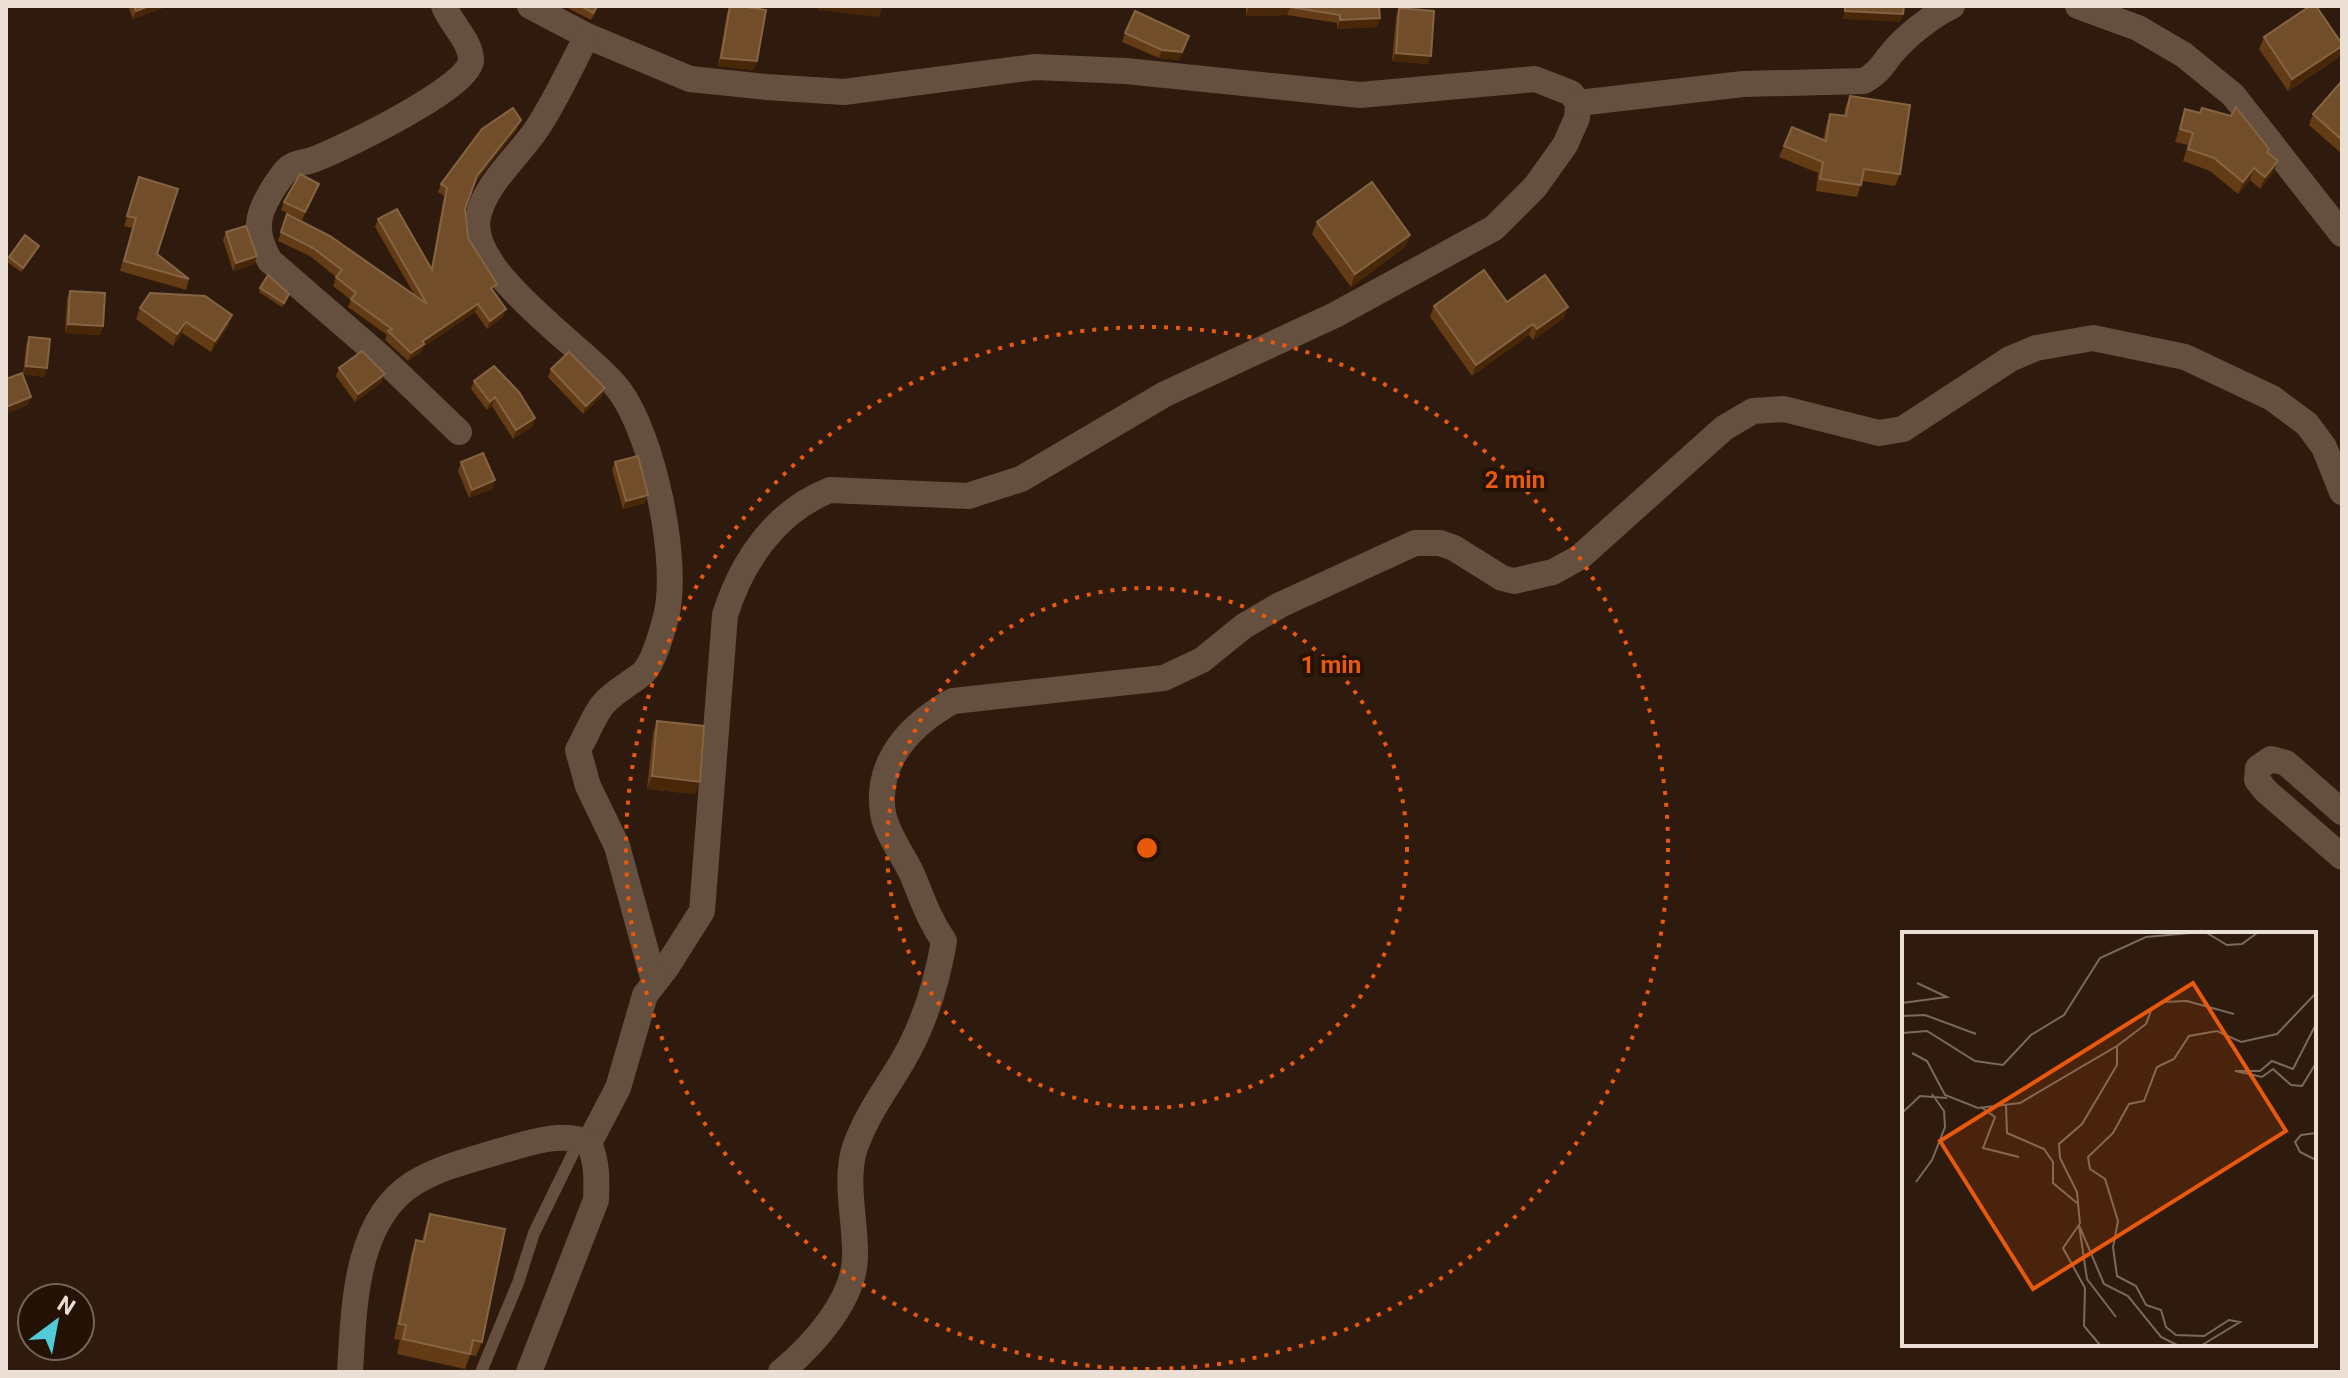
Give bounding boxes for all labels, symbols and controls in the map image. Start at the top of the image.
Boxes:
text: 2 min [1485,466,1545,494]
text: 1 min [1301,651,1361,679]
centre of rings [1133,834,1161,862]
inset map [1902,932,2316,1346]
north arrow [16,1282,96,1362]
text: N [53,1291,80,1320]

